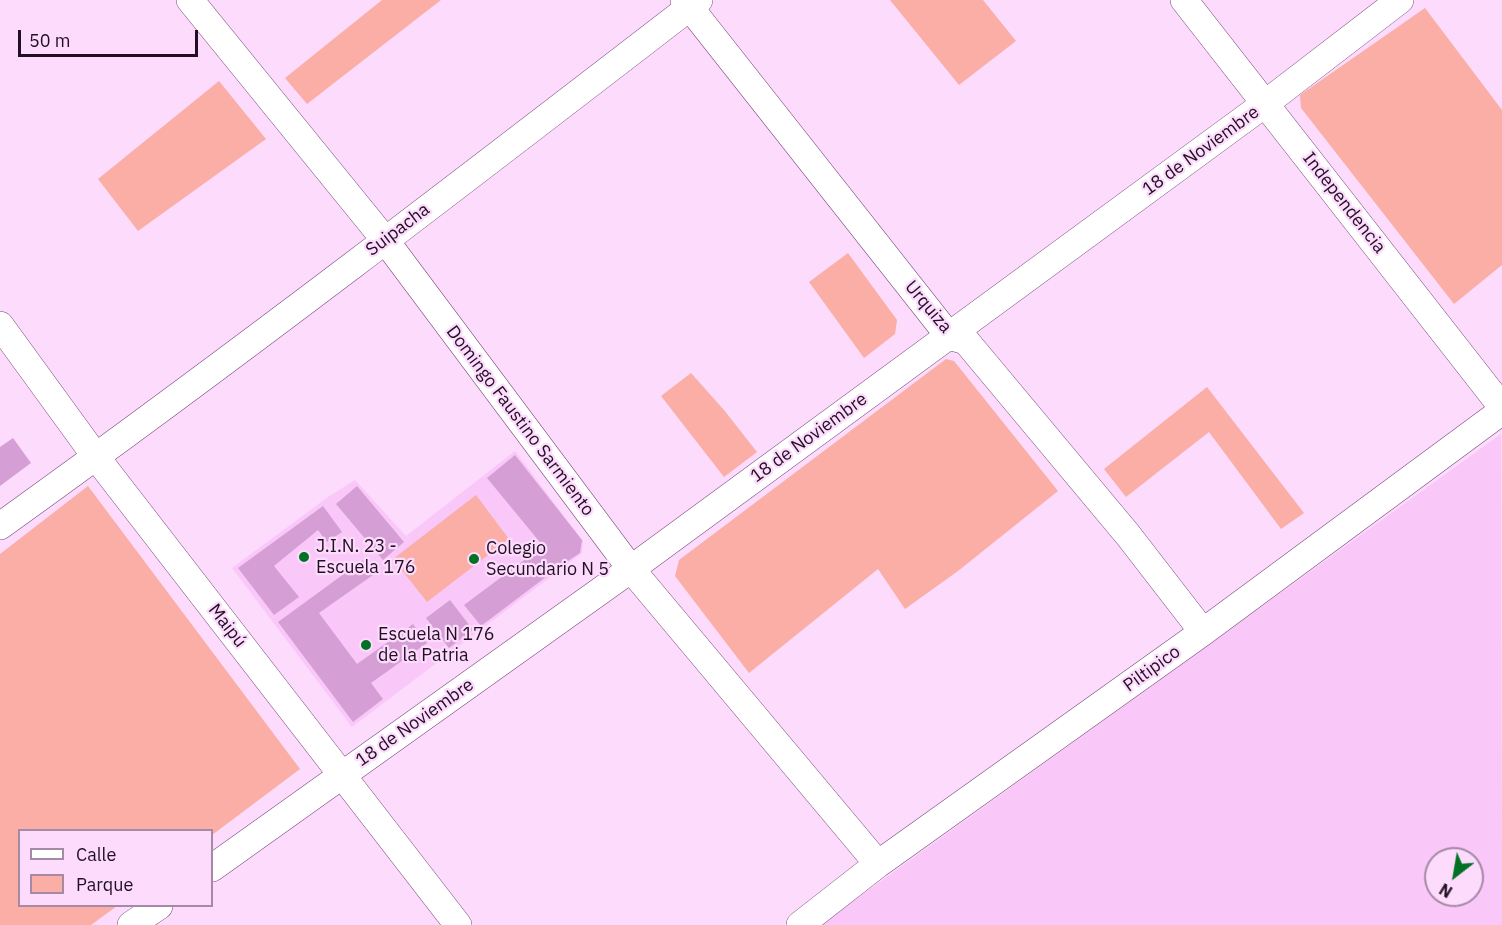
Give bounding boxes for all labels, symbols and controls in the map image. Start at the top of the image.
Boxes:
scale bar [21,18,201,56]
text: 50 m [29,29,71,52]
street label: 18 de Noviembre [1138,101,1264,201]
street label: Independencia [1298,148,1390,258]
street label: Suipacha [362,199,434,261]
street label: Urquiza [900,276,956,338]
street label: Domingo Faustino Sarmiento [441,322,599,520]
street label: 18 de Noviembre [746,388,872,488]
place label: J.I.N. 23 - Escuela 176 [316,536,416,578]
place label: Colegio Secundario N 5 [486,538,609,580]
marker: J.I.N. 23 - Escuela 176 [297,550,311,564]
marker: Colegio Secundario N 5 [467,552,481,566]
street label: Maipú [203,600,251,652]
place label: Escuela N 176 de la Patria [378,624,495,666]
marker: Escuela N 176 de la Patria [359,638,373,652]
street label: Piltipico [1119,641,1185,697]
street label: 18 de Noviembre [352,674,478,772]
legend [18,829,213,907]
text: Calle [76,843,116,866]
north arrow [1424,847,1484,907]
text: Parque [76,873,133,896]
text: N [1436,879,1456,902]

